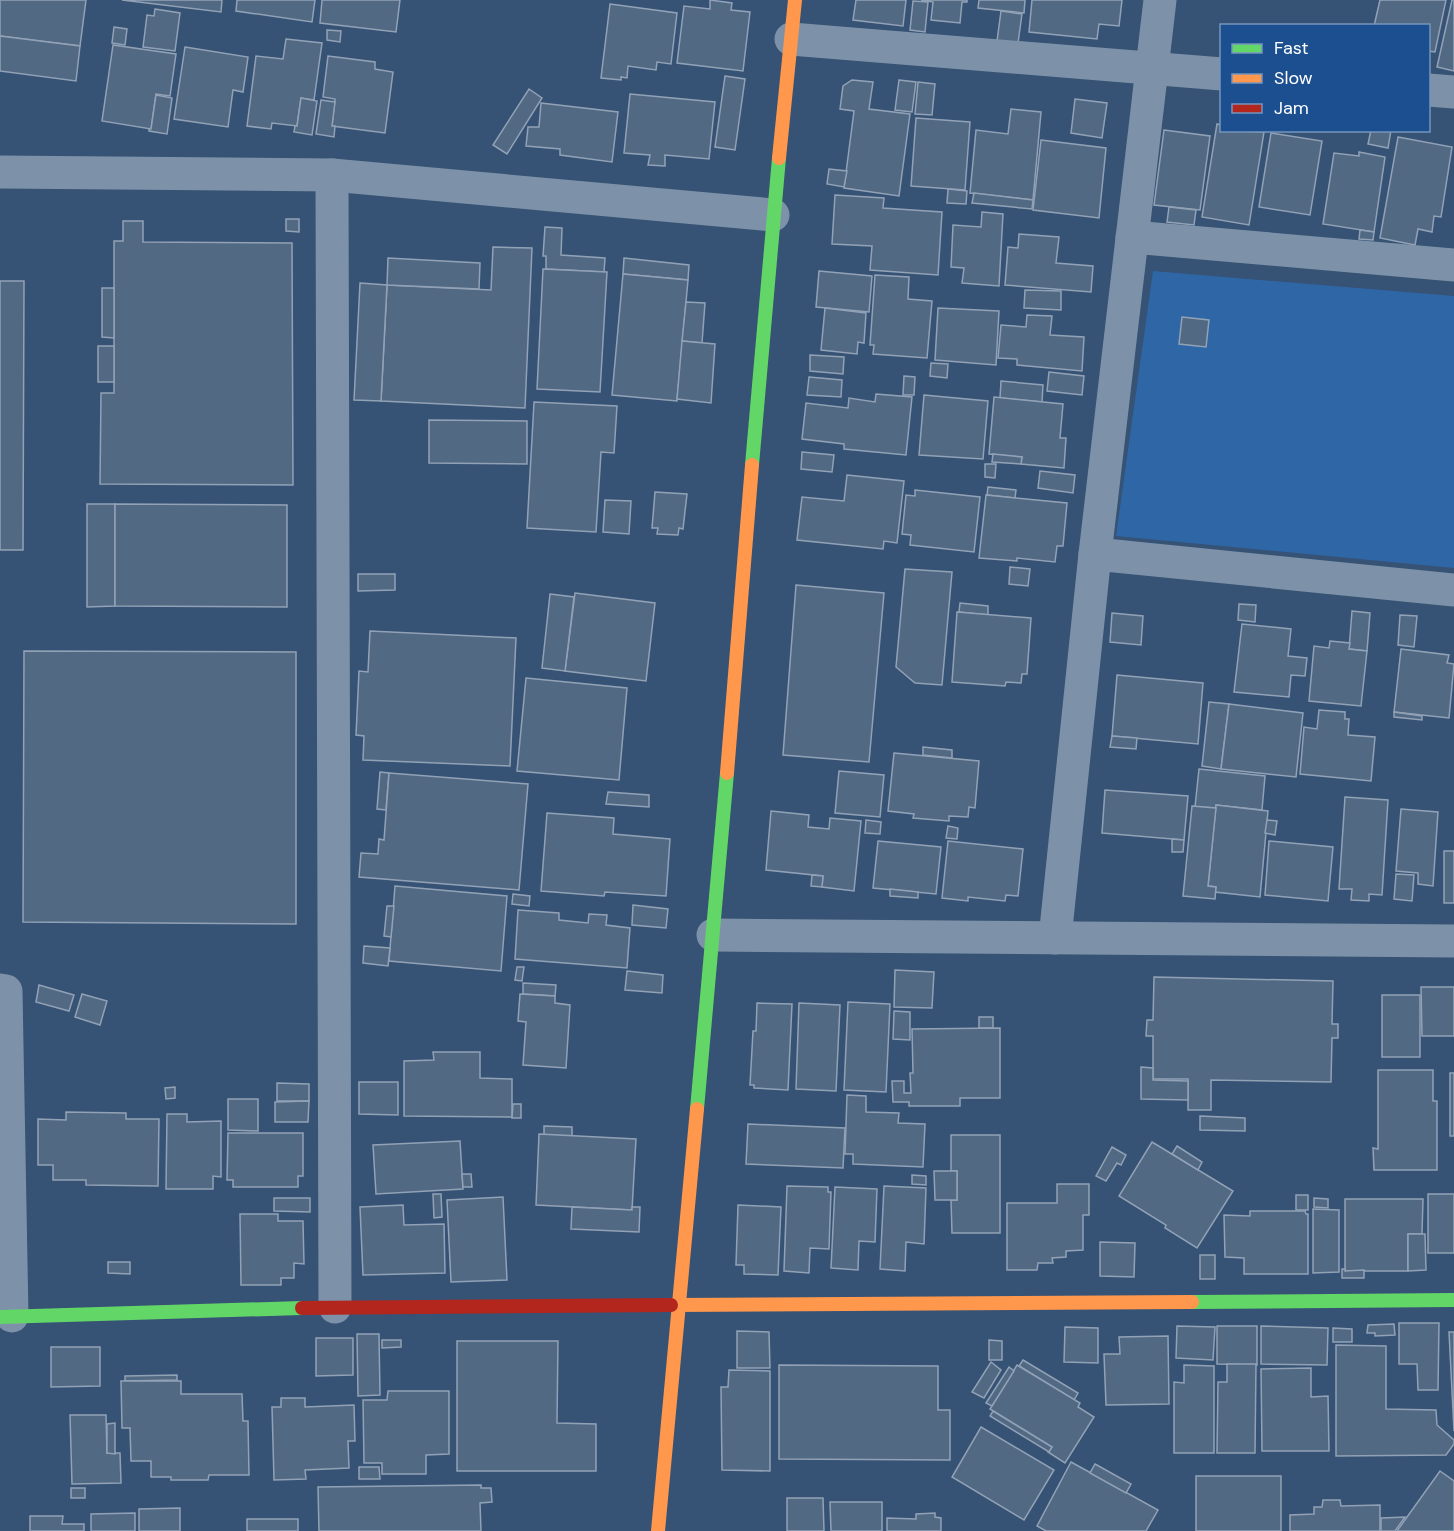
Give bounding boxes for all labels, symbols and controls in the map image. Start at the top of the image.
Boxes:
legend [1220,24,1430,132]
text: Fast [1274,36,1309,60]
text: Slow [1274,66,1313,90]
text: Jam [1274,96,1309,120]

